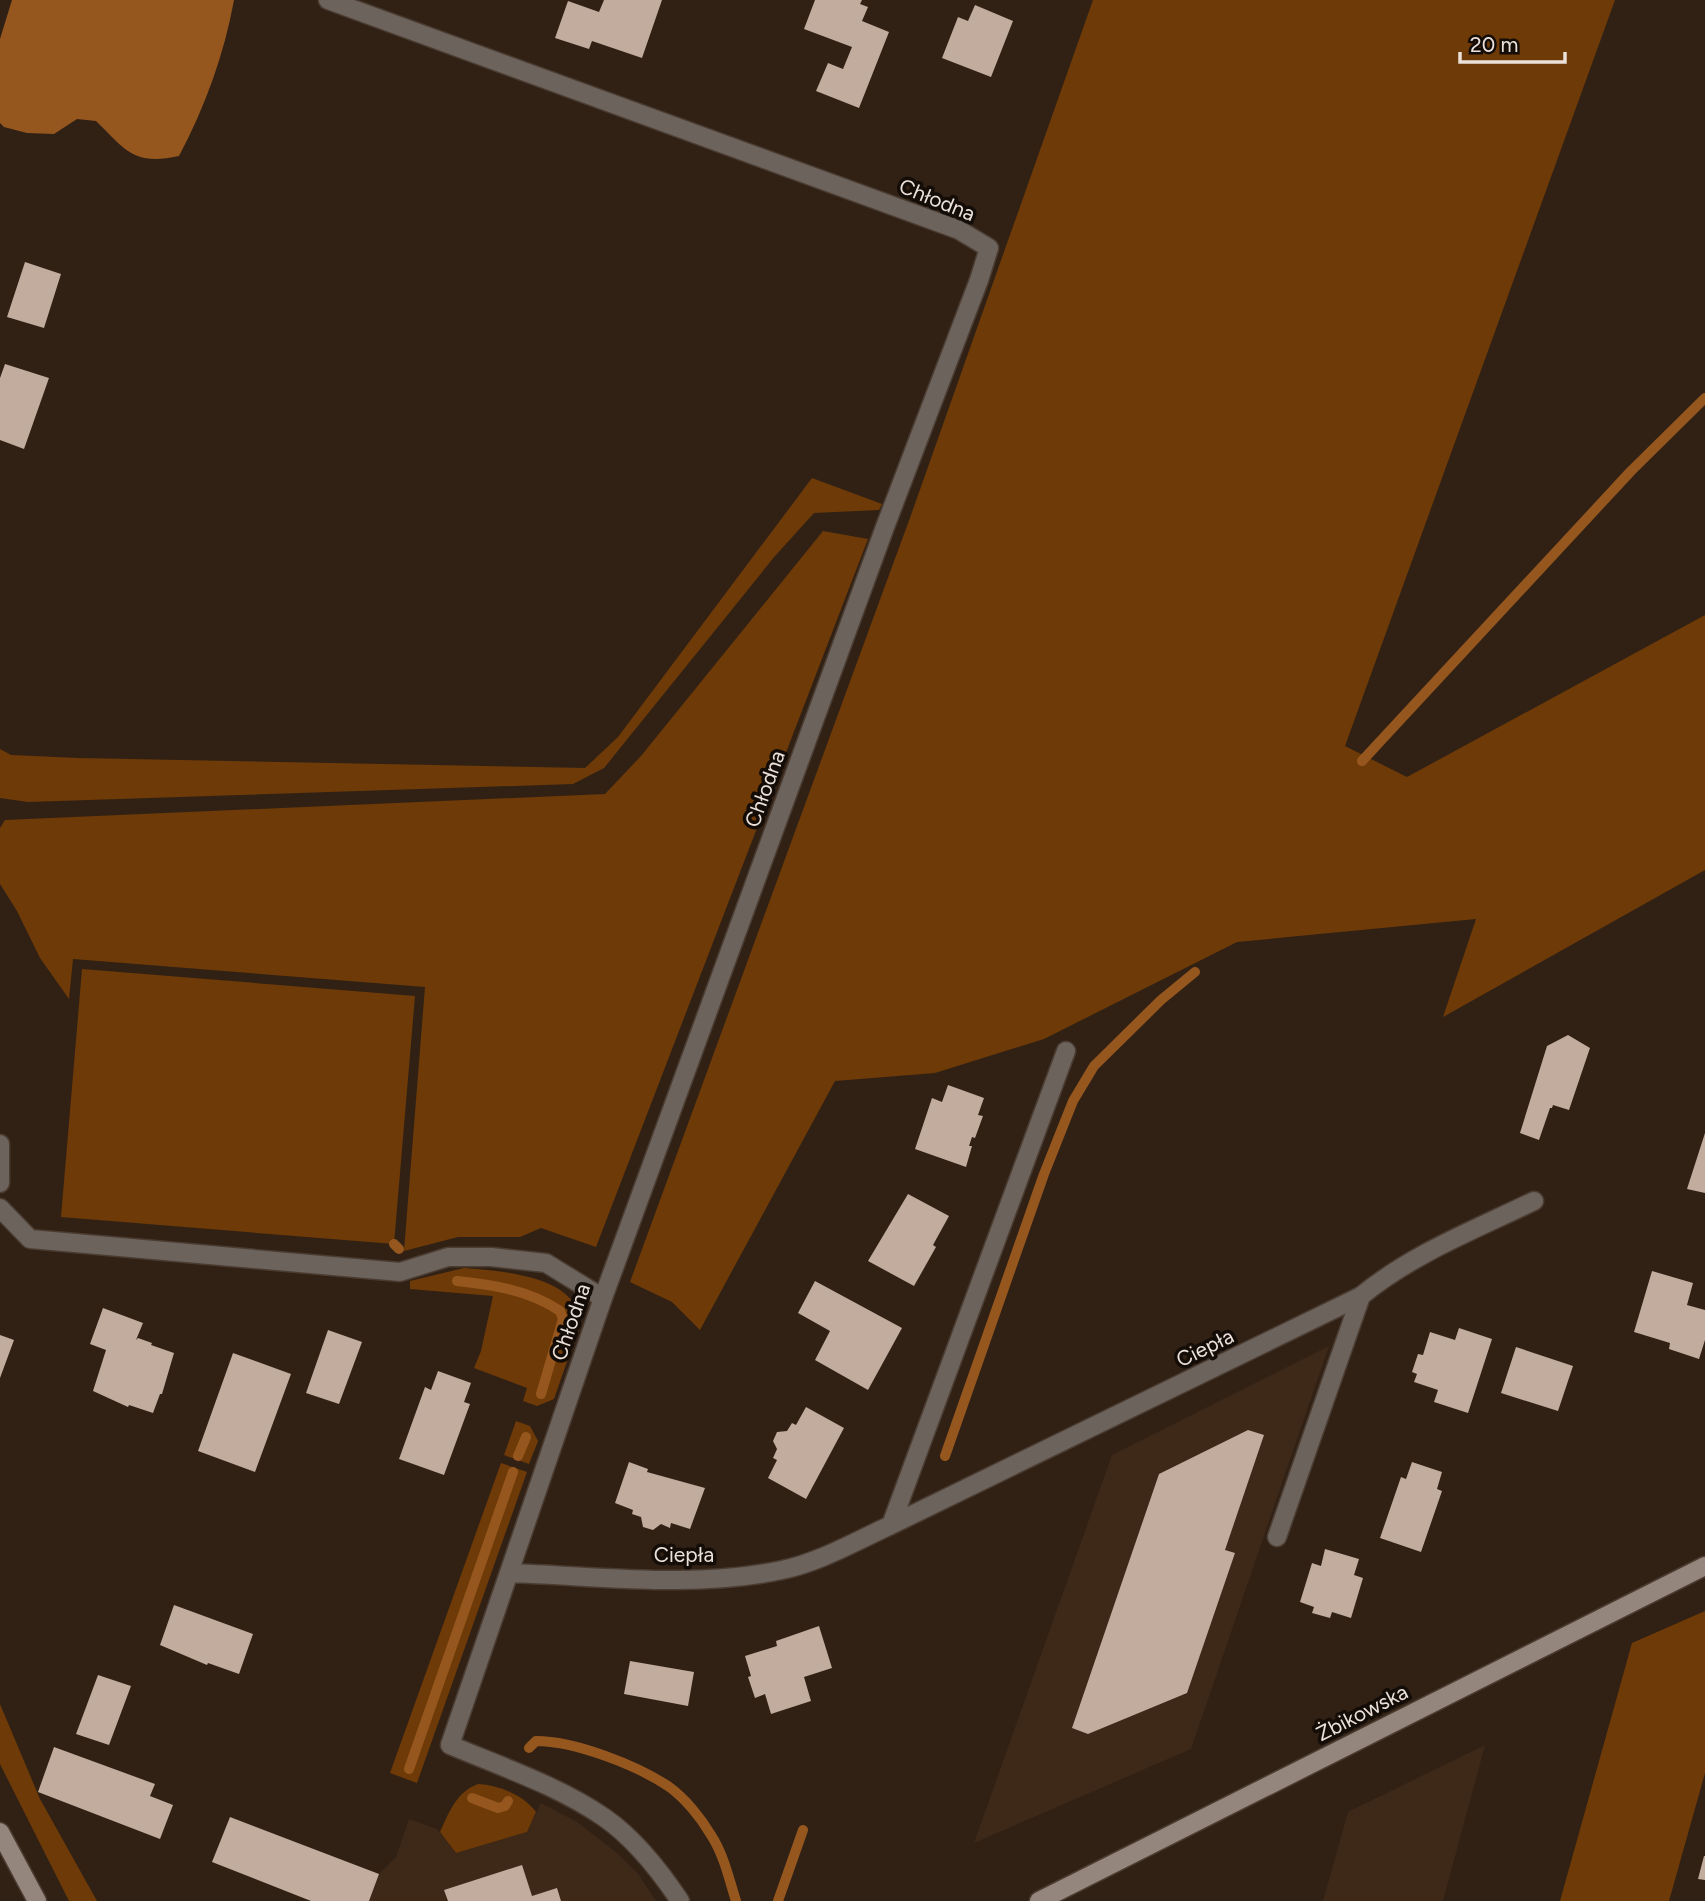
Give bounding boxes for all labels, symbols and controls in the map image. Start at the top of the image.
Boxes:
scale bar [1460,21,1565,65]
text: 20 m [1470,32,1518,57]
street label: Chłodna [896,173,979,226]
street label: Chłodna [739,747,790,831]
street label: Chłodna [546,1280,595,1364]
street label: Ciepła [1172,1323,1237,1372]
street label: Ciepła [654,1542,714,1567]
street label: Żbikowska [1312,1679,1412,1746]

